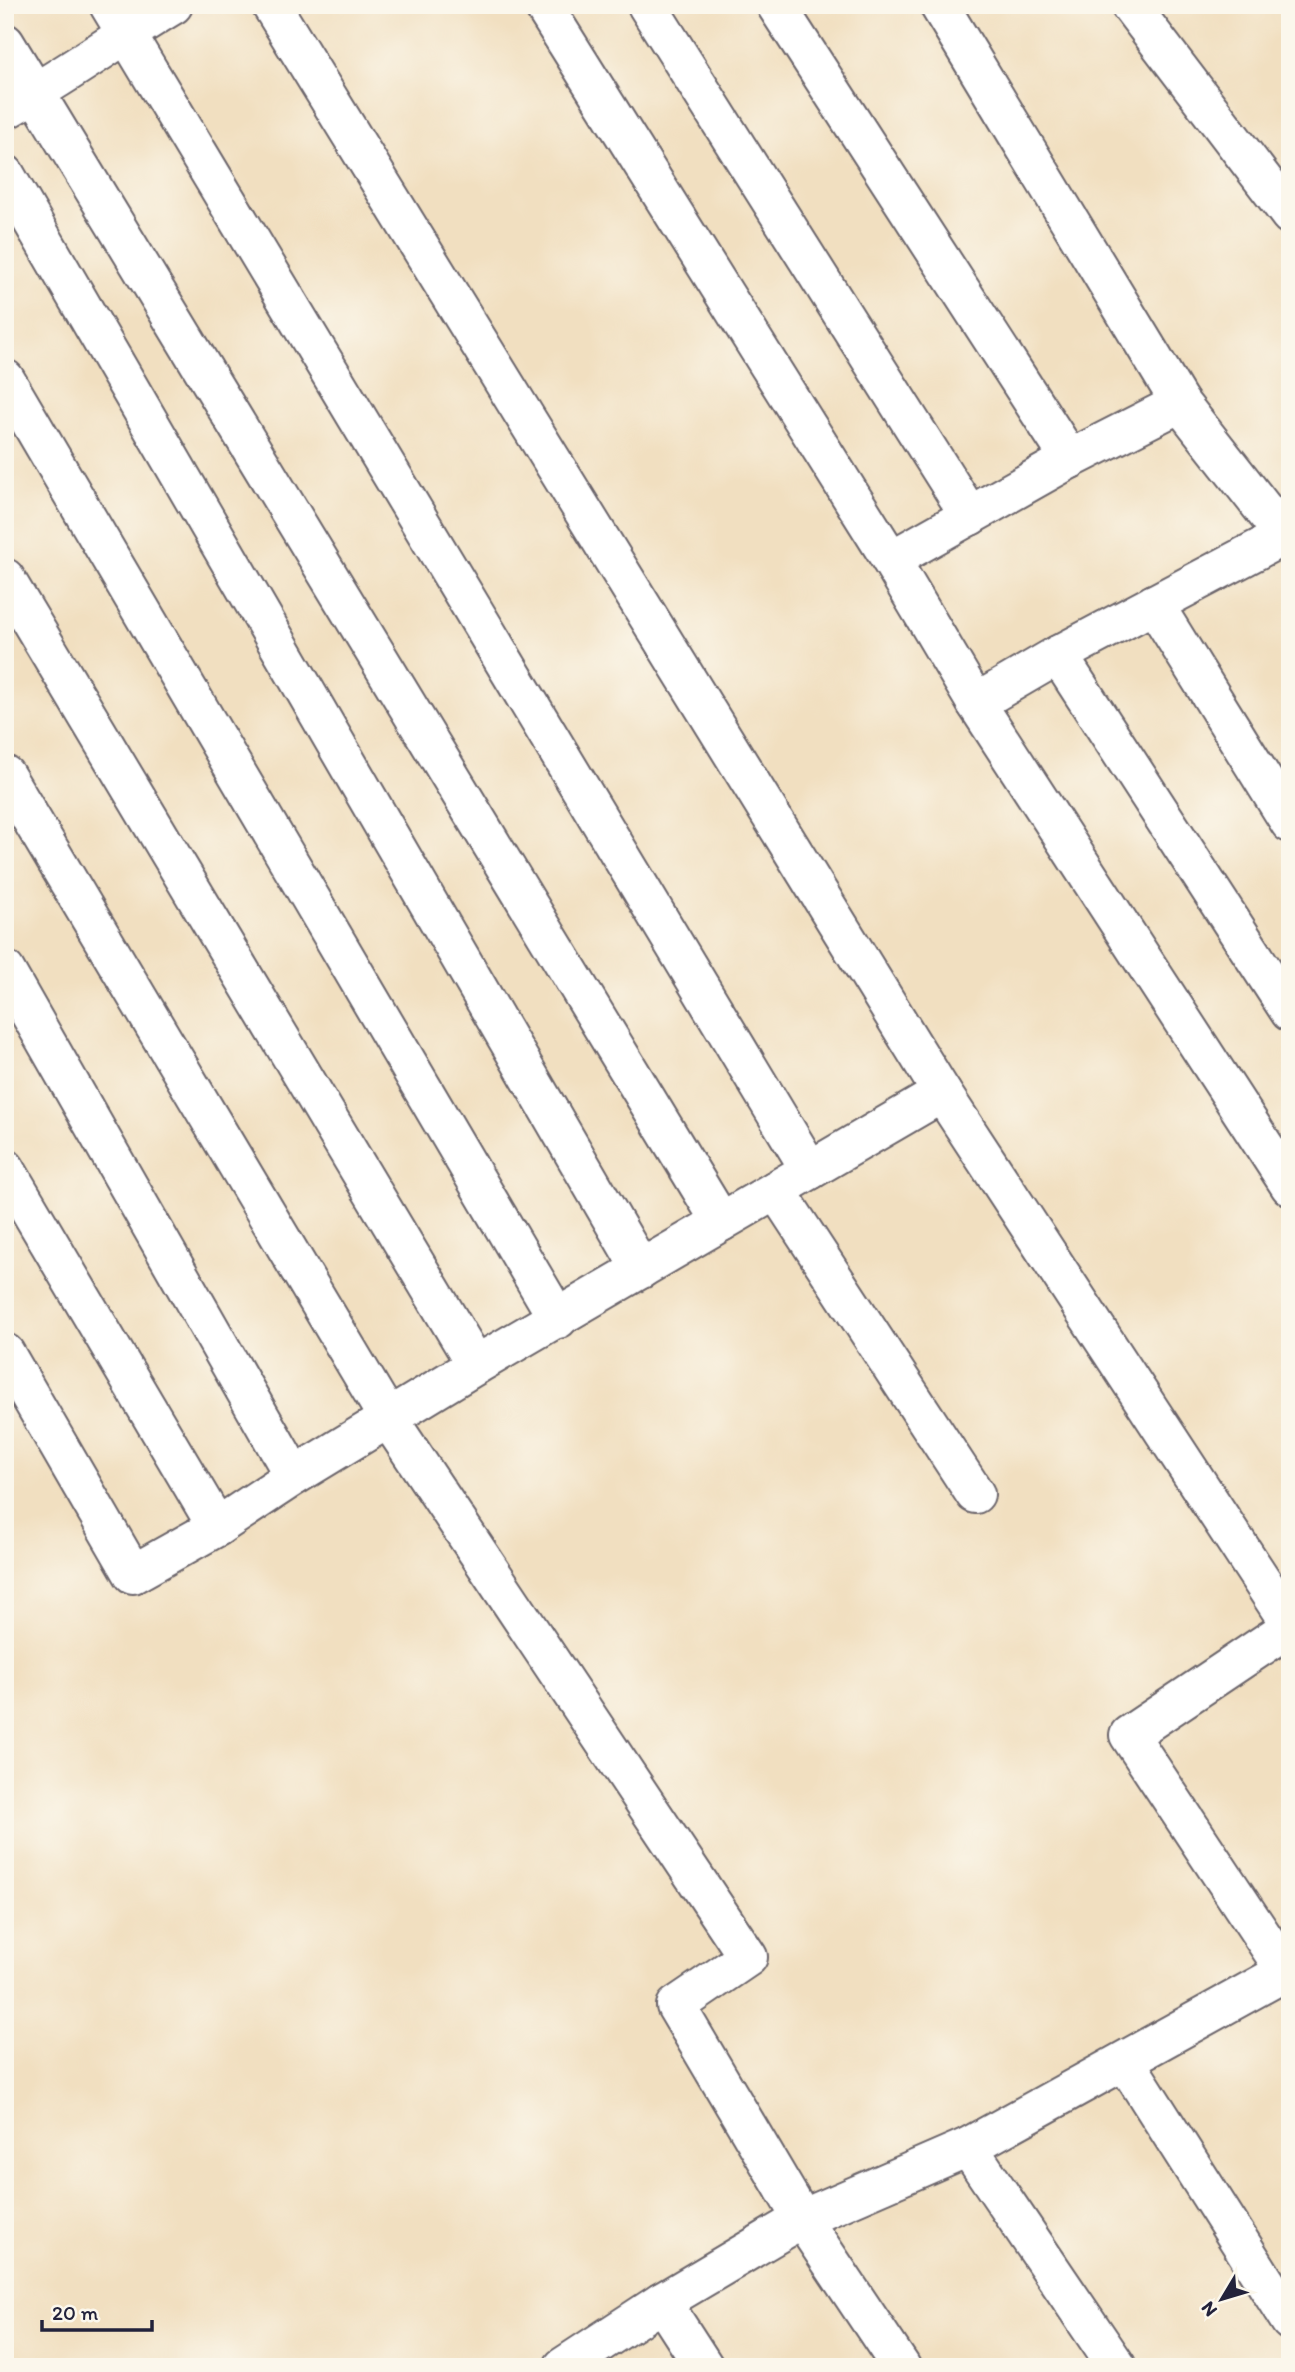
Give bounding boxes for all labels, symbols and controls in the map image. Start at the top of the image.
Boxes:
north arrow [1186,2264,1256,2334]
scale bar [42,2288,152,2332]
text: N [1196,2297,1222,2321]
text: 20 m [52,2300,99,2325]

